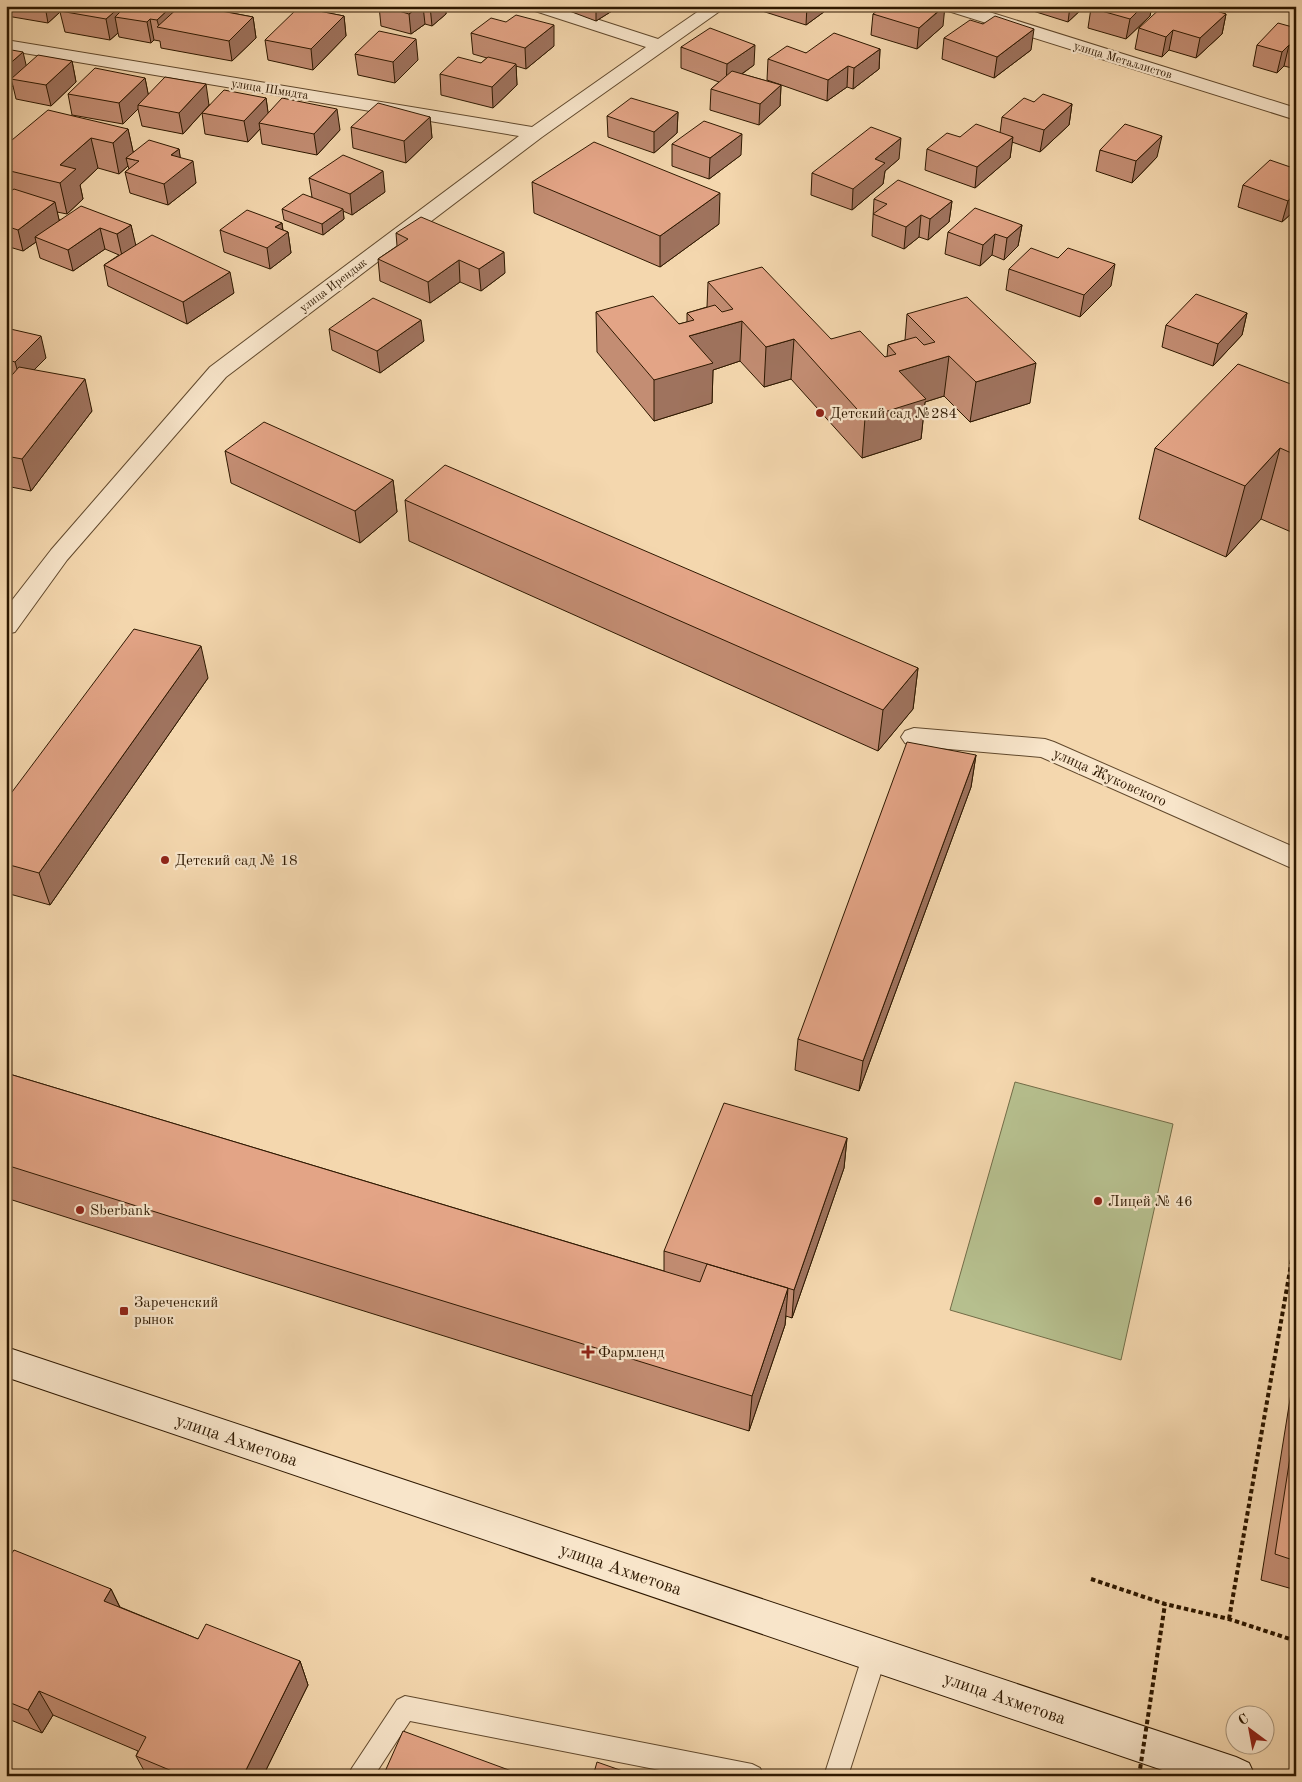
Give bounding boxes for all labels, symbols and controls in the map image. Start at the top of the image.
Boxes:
street label: улица Металлистов [1072,40,1174,82]
street label: улица Шмидта [230,78,309,102]
street label: улица Ирендык [298,257,369,315]
marker: Детский сад №284 [814,407,826,419]
place label: Детский сад №284 [830,407,957,422]
street label: улица Жуковского [1050,747,1168,810]
marker: Детский сад № 18 [159,854,171,866]
place label: Детский сад № 18 [175,854,298,869]
marker: Лицей № 46 [1092,1195,1104,1207]
place label: Лицей № 46 [1108,1195,1193,1210]
marker: Sberbank [74,1204,86,1216]
place label: Sberbank [90,1204,151,1219]
place label: Зареченский рынок [134,1296,218,1328]
marker: Зареченский рынок [118,1305,130,1317]
marker: Фармленд [582,1346,594,1358]
place label: Фармленд [598,1346,665,1361]
street label: улица Ахметова [173,1412,300,1470]
street label: улица Ахметова [557,1541,684,1599]
street label: улица Ахметова [941,1670,1068,1728]
north arrow [1224,1704,1274,1754]
text: С [1236,1711,1251,1728]

